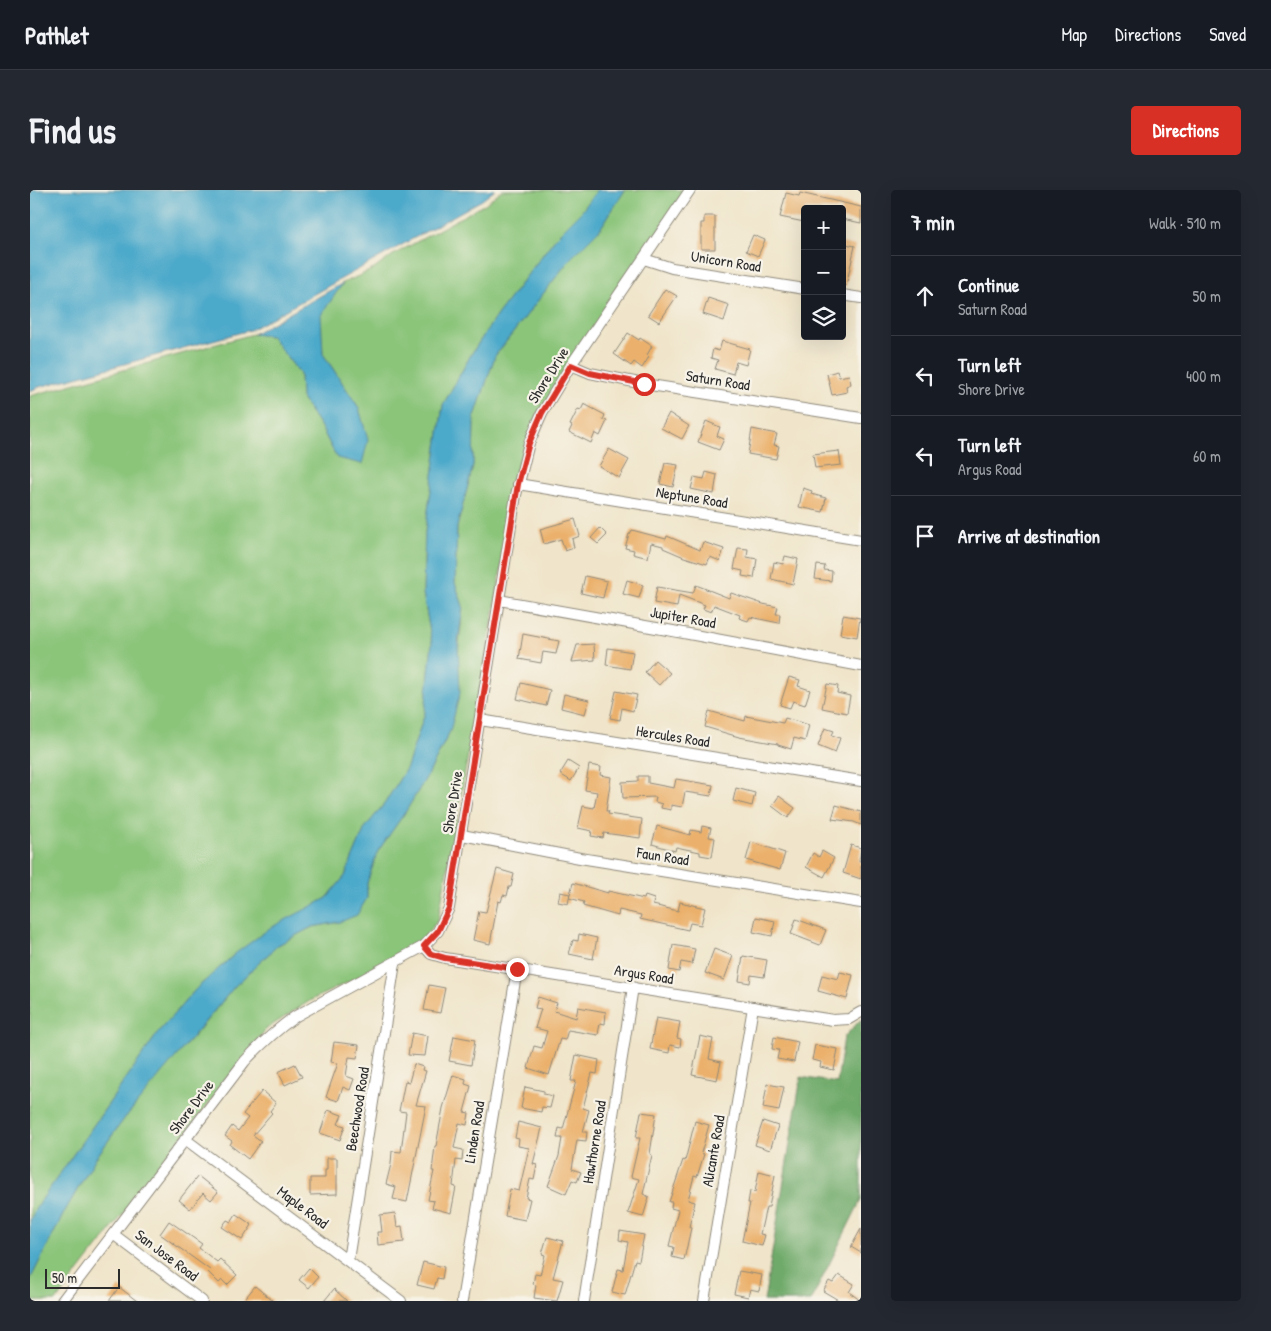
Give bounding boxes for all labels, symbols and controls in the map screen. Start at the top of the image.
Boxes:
text: Pathlet [25,19,88,51]
text: Map [1062,22,1087,47]
text: Directions [1115,22,1181,47]
text: Saved [1209,22,1246,47]
button: Directions [1131,106,1241,155]
text: Find us [30,107,116,154]
map controls [801,205,846,340]
button: + [801,205,846,250]
text: 7 min [911,208,955,237]
text: Walk · 510 m [1149,212,1221,234]
street label: Unicorn Road [689,245,763,277]
button: − [801,250,846,295]
text: Continue [958,272,1019,298]
icon: ahead [911,282,939,310]
text: 50 m [1193,285,1221,307]
button: layers [801,295,846,340]
text: Saturn Road [958,298,1027,320]
street label: Shore Drive [522,343,574,407]
text: Turn left [958,352,1021,378]
icon: left [911,362,939,390]
street label: Saturn Road [684,365,752,395]
text: 400 m [1186,365,1221,387]
route start [633,373,656,396]
text: Shore Drive [958,378,1025,400]
text: Turn left [958,432,1021,458]
icon: left [911,442,939,470]
text: 60 m [1193,445,1221,467]
text: Argus Road [958,458,1022,480]
street label: Neptune Road [655,481,729,513]
icon: arrive [911,522,939,550]
text: Arrive at destination [958,523,1100,549]
street label: Jupiter Road [649,601,718,633]
street label: Hercules Road [635,720,712,752]
street label: Shore Drive [437,769,467,835]
street label: Faun Road [635,841,691,870]
route end [506,958,529,981]
street label: Argus Road [613,959,675,989]
street label: Beechwood Road [340,1065,374,1152]
street label: Shore Drive [164,1076,218,1138]
street label: Linden Road [459,1099,489,1164]
street label: Hawthorne Road [577,1099,611,1185]
street label: Alicante Road [696,1113,730,1188]
street label: Maple Road [273,1181,333,1233]
street label: San Jose Road [131,1224,203,1286]
scale bar [45,1266,120,1289]
text: 50 m [52,1268,77,1287]

